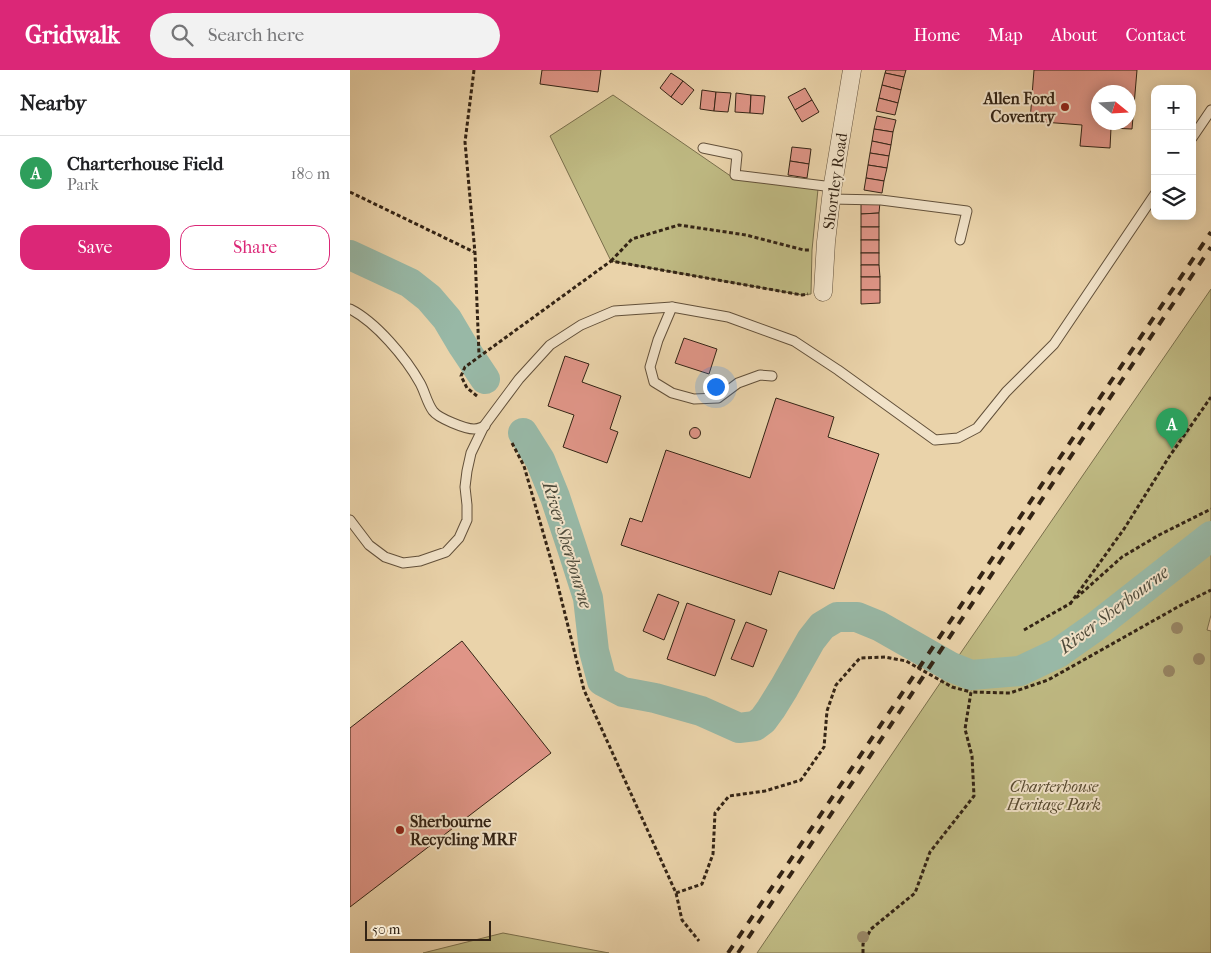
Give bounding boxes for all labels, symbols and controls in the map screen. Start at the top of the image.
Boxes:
search box [150,13,500,58]
text: Gridwalk [25,21,120,49]
icon: search [168,21,196,49]
text: Search here [208,24,304,46]
text: Home [913,25,960,46]
text: Map [988,25,1023,46]
text: About [1051,25,1097,46]
text: Contact [1125,25,1186,46]
north arrow [1091,85,1136,130]
map controls [1151,85,1196,220]
button: + [1151,85,1196,130]
place label: Allen Ford Coventry [982,89,1056,127]
text: Nearby [20,91,86,115]
marker: Allen Ford Coventry [1059,101,1071,113]
button: − [1151,130,1196,175]
street label: Shortley Road [819,131,851,231]
text: Charterhouse Field [67,153,223,175]
text: A [31,164,41,183]
text: 180 m [291,164,330,183]
text: Park [67,175,99,194]
button: layers [1151,175,1196,220]
button: Save [20,225,170,270]
button: Share [180,225,330,270]
your location [703,374,729,400]
pin: A [1156,408,1188,449]
water label: River Sherbourne [537,478,596,612]
water label: River Sherbourne [1054,562,1173,659]
park label: Charterhouse Heritage Park [1006,777,1101,814]
place label: Sherbourne Recycling MRF [410,812,517,850]
marker: Sherbourne Recycling MRF [394,824,406,836]
scale bar [365,918,491,941]
text: 50 m [372,921,400,938]

